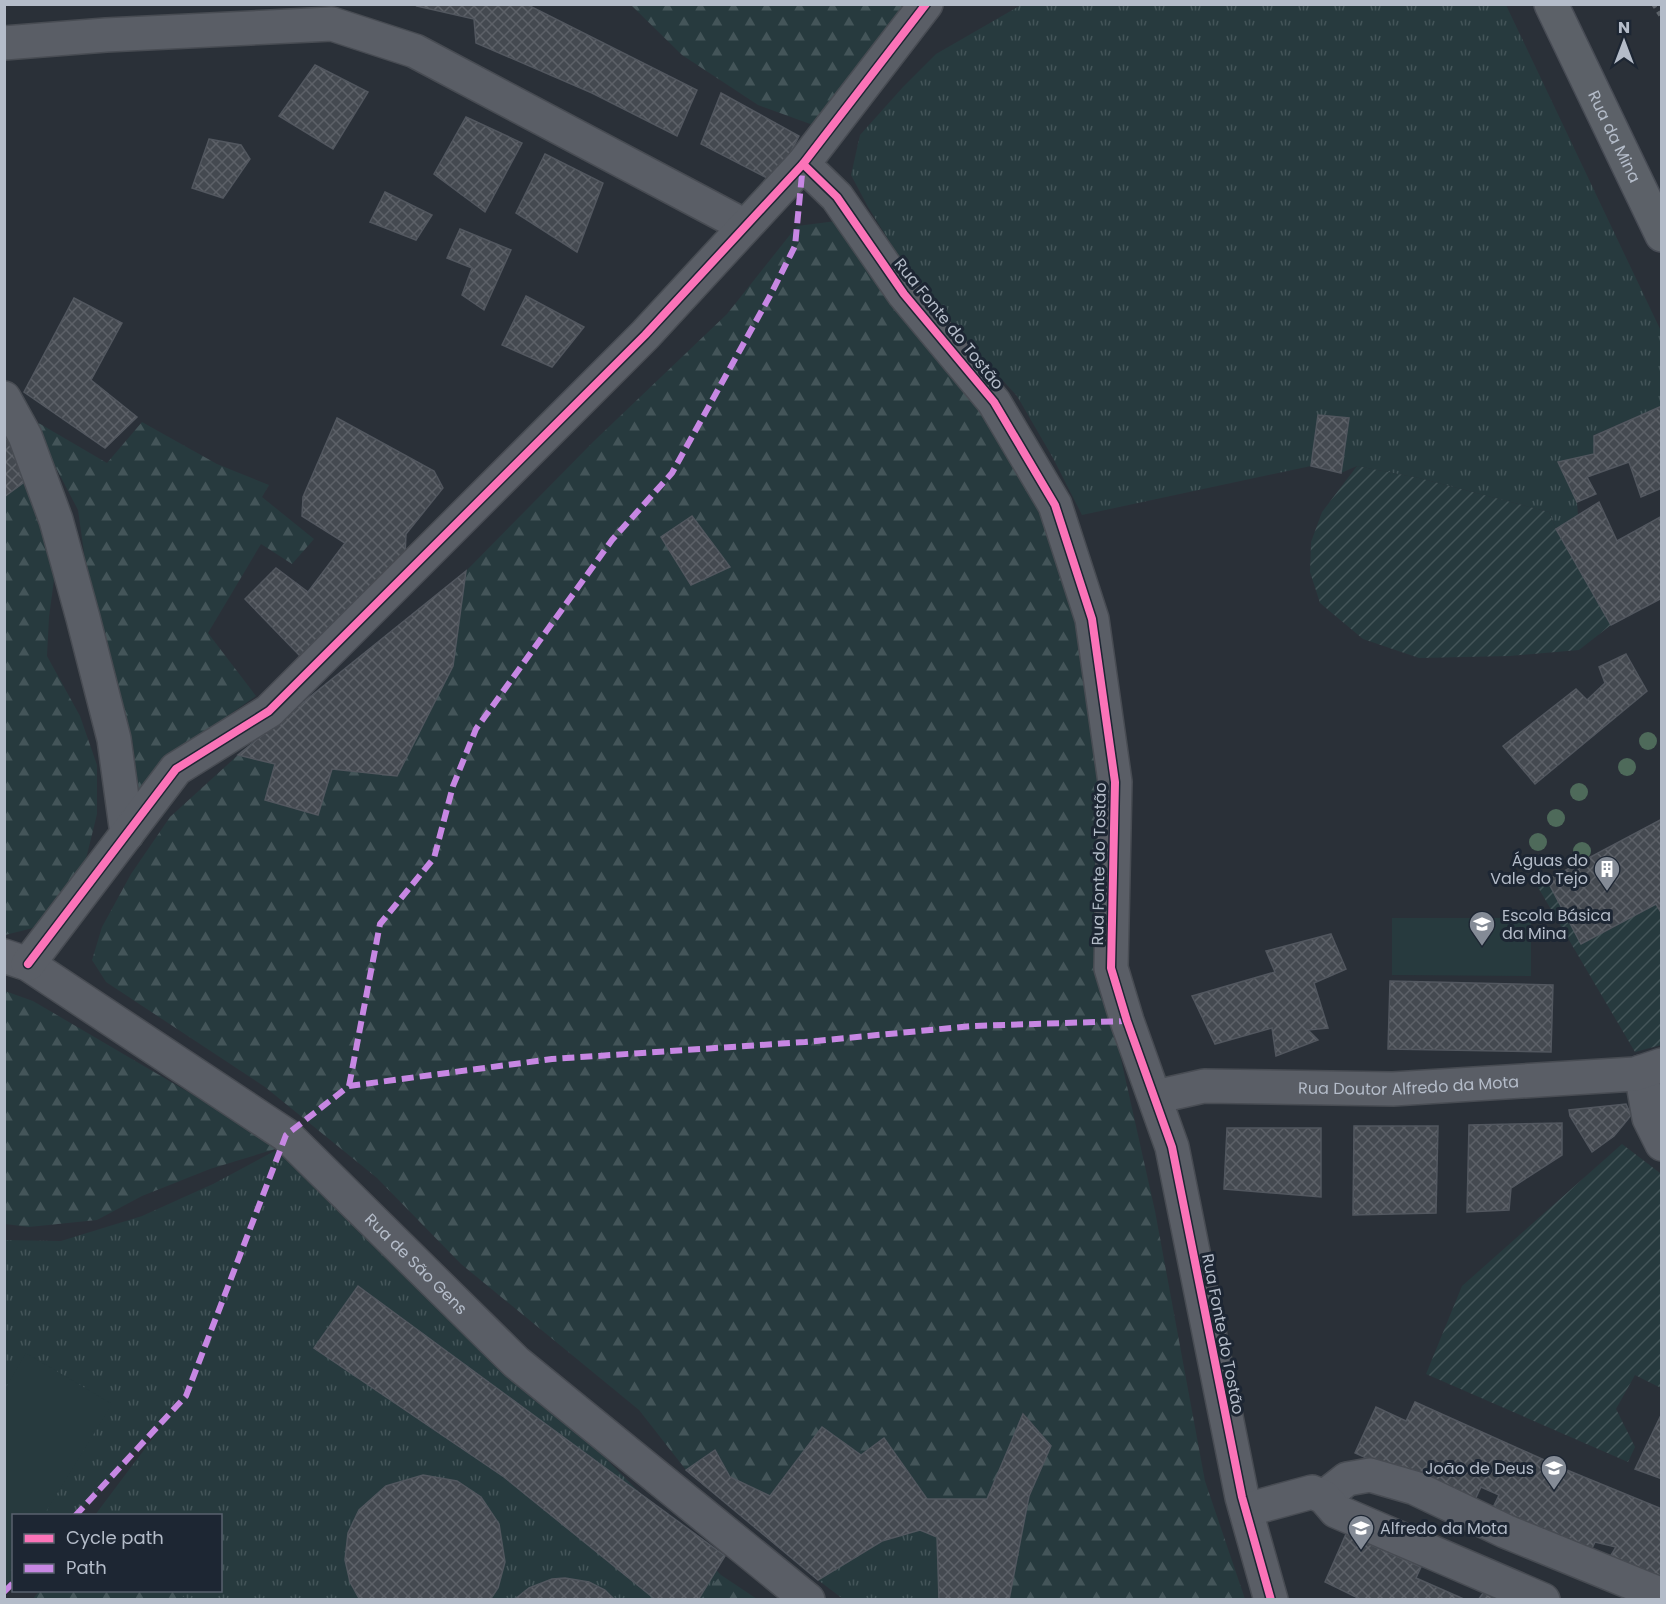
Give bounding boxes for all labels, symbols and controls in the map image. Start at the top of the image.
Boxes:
north arrow [1594,12,1654,72]
text: N [1618,16,1630,39]
street label: Rua da Mina [1583,87,1647,186]
street label: Rua Fonte do Tostão [889,253,1009,395]
street label: Rua Fonte do Tostão [1086,782,1112,946]
place label: Águas do Vale do Tejo [1490,849,1588,890]
building icon: Águas do Vale do Tejo [1592,854,1622,892]
place label: Escola Básica da Mina [1502,904,1611,945]
school or university icon: Escola Básica da Mina [1467,909,1497,947]
street label: Rua Doutor Alfredo da Mota [1298,1070,1520,1101]
street label: Rua de São Gens [360,1208,473,1320]
street label: Rua Fonte do Tostão [1196,1252,1250,1416]
school or university icon: João de Deus [1539,1453,1569,1491]
place label: João de Deus [1425,1457,1534,1480]
school or university icon: Alfredo da Mota [1346,1513,1376,1551]
legend [12,1514,222,1592]
place label: Alfredo da Mota [1380,1517,1508,1540]
text: Cycle path [66,1525,164,1550]
text: Path [66,1555,107,1580]

